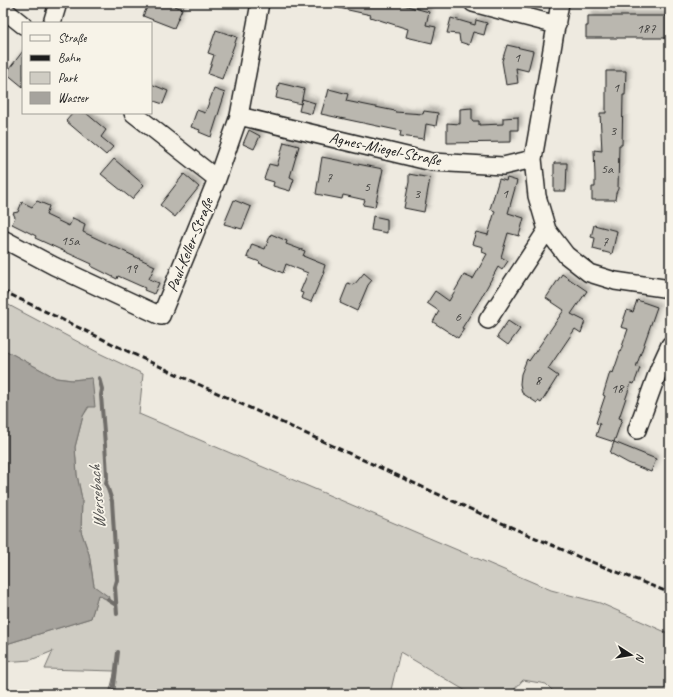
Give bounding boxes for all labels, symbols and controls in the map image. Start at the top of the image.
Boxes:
house number: 187 [637,20,656,37]
legend [22,22,152,114]
text: Straße [58,30,87,46]
house number: 1 [514,49,521,66]
text: Bahn [58,50,81,66]
text: Park [58,70,79,86]
house number: 1 [613,79,620,96]
text: Wasser [58,90,90,106]
house number: 3 [610,122,618,139]
street label: Agnes-Miegel-Straße [328,127,444,171]
house number: 5a [601,160,614,177]
house number: 7 [326,169,333,186]
house number: 5 [364,178,371,195]
house number: 3 [414,185,422,202]
house number: 1 [502,185,509,202]
street label: Paul-Keller-Straße [162,193,219,295]
house number: 15a [61,232,80,249]
house number: 7 [602,233,609,250]
house number: 19 [125,260,139,277]
house number: 6 [455,308,462,325]
house number: 8 [535,372,543,389]
house number: 18 [611,380,625,397]
water label: Wersebach [84,463,110,530]
north arrow [611,635,651,675]
text: N [633,652,648,664]

